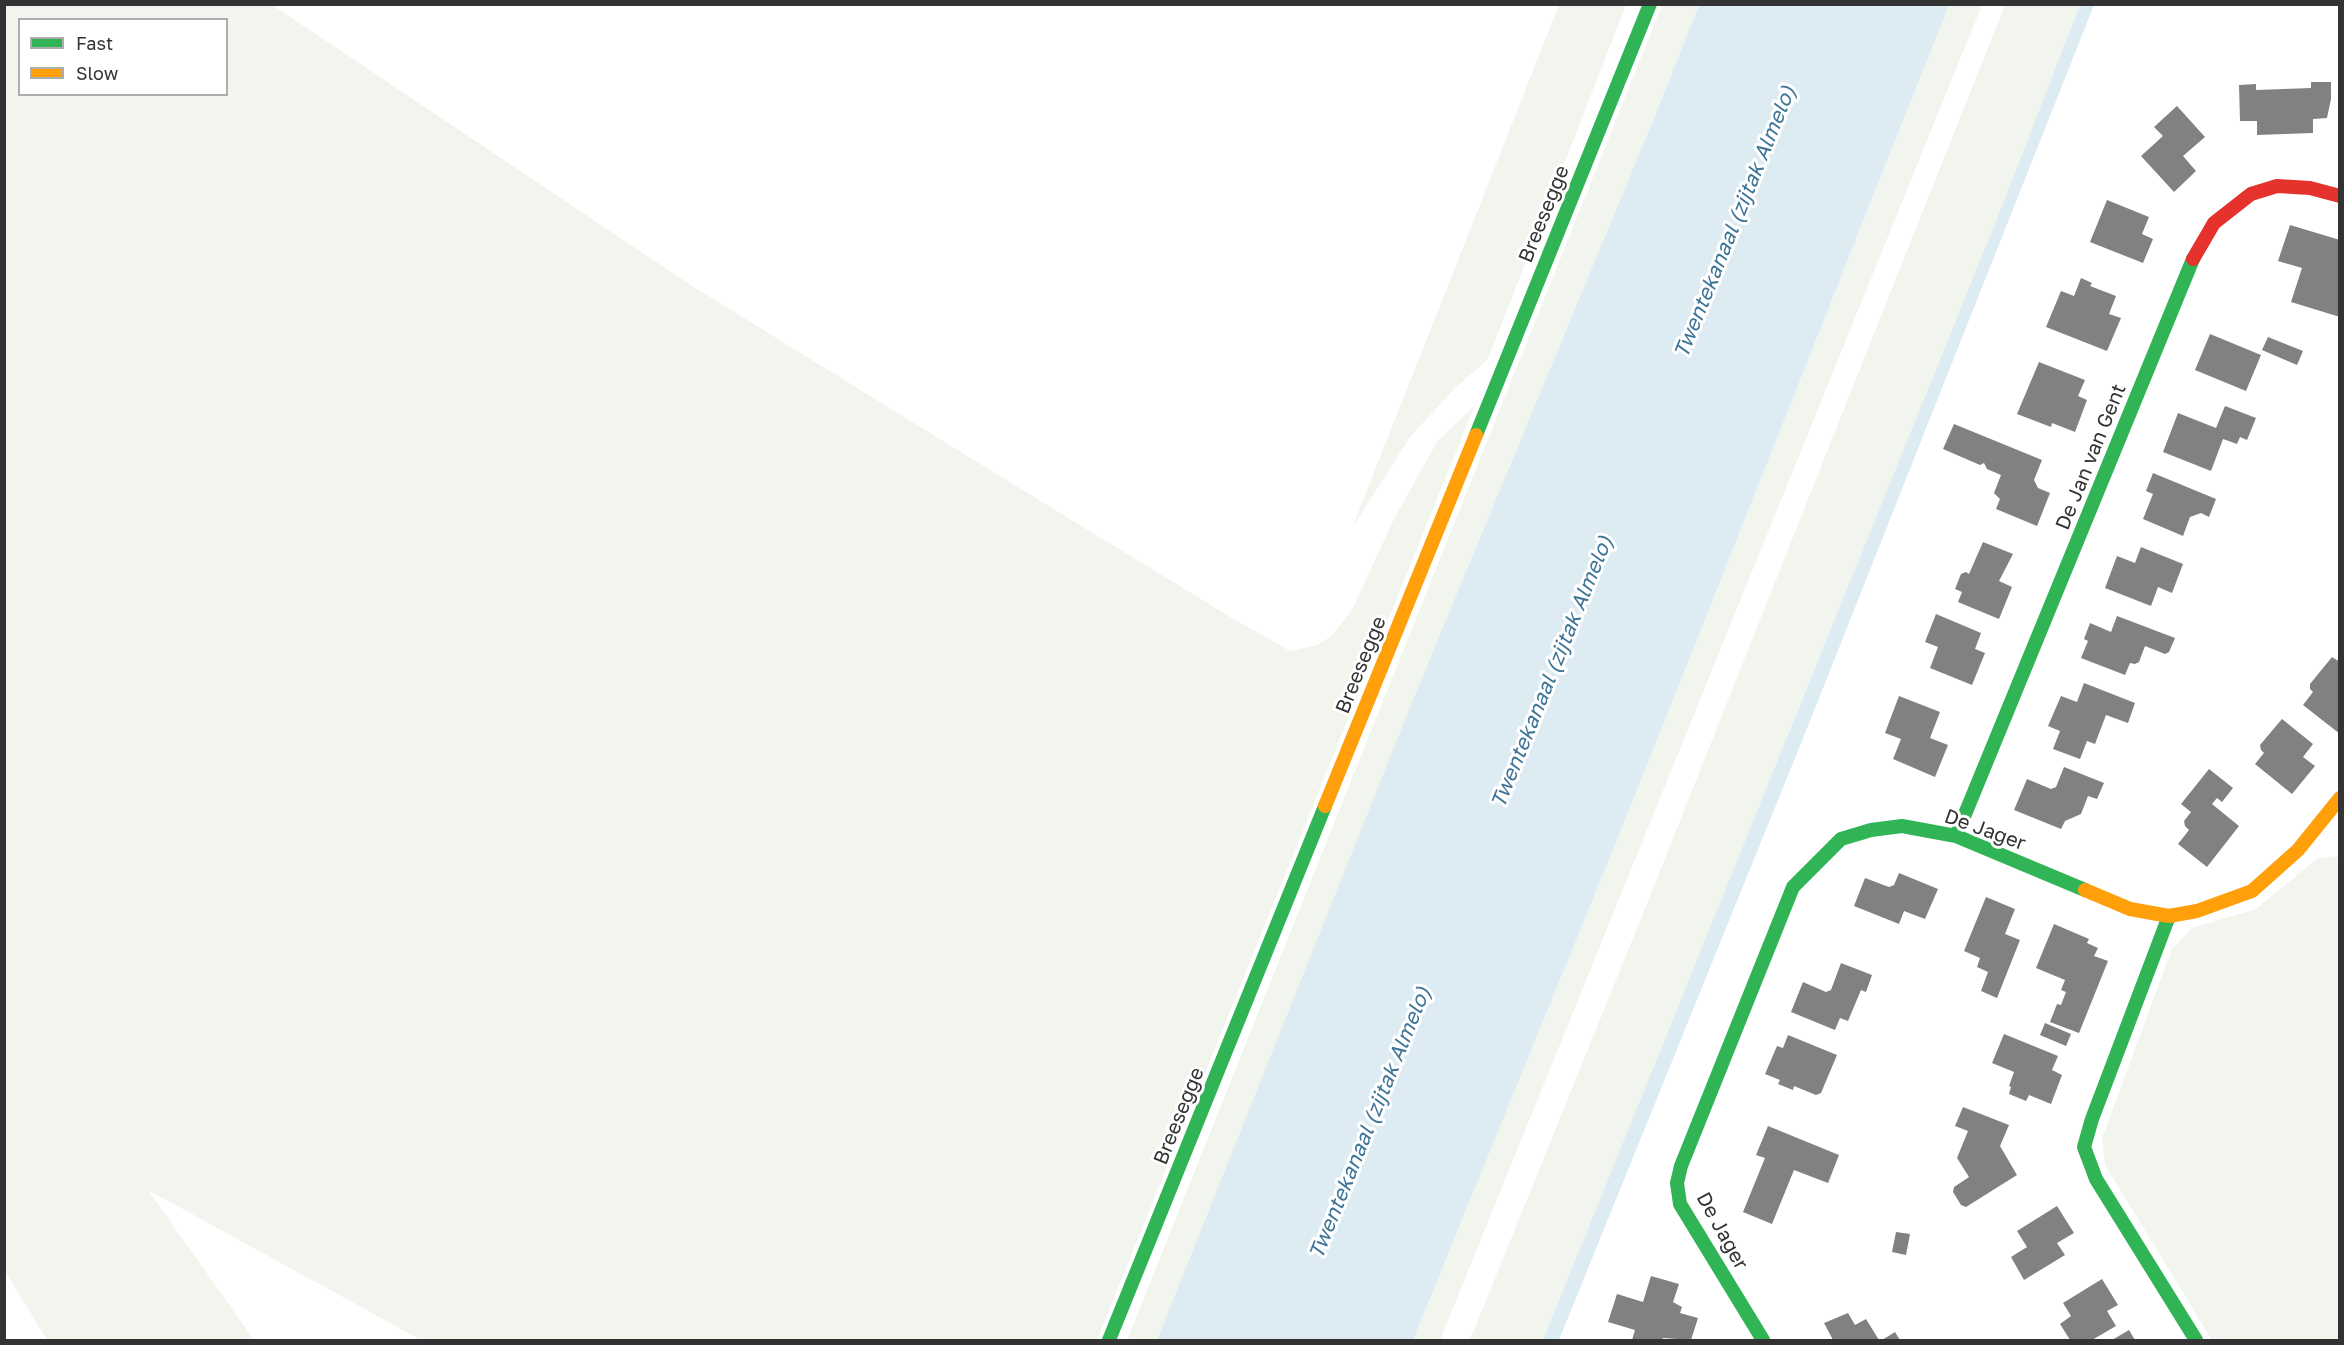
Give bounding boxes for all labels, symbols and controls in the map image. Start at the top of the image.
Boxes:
legend [18,18,228,96]
text: Fast [76,32,113,54]
text: Slow [76,62,118,84]
water label: Twentekanaal (zijtak Almelo) [1669,82,1801,362]
street label: Breesegge [1514,162,1574,266]
street label: De Jan van Gent [2051,381,2131,533]
water label: Twentekanaal (zijtak Almelo) [1486,532,1618,812]
street label: Breesegge [1331,613,1391,717]
street label: De Jager [1941,804,2029,856]
water label: Twentekanaal (zijtak Almelo) [1304,983,1436,1263]
street label: Breesegge [1149,1064,1209,1168]
street label: De Jager [1691,1188,1753,1274]

